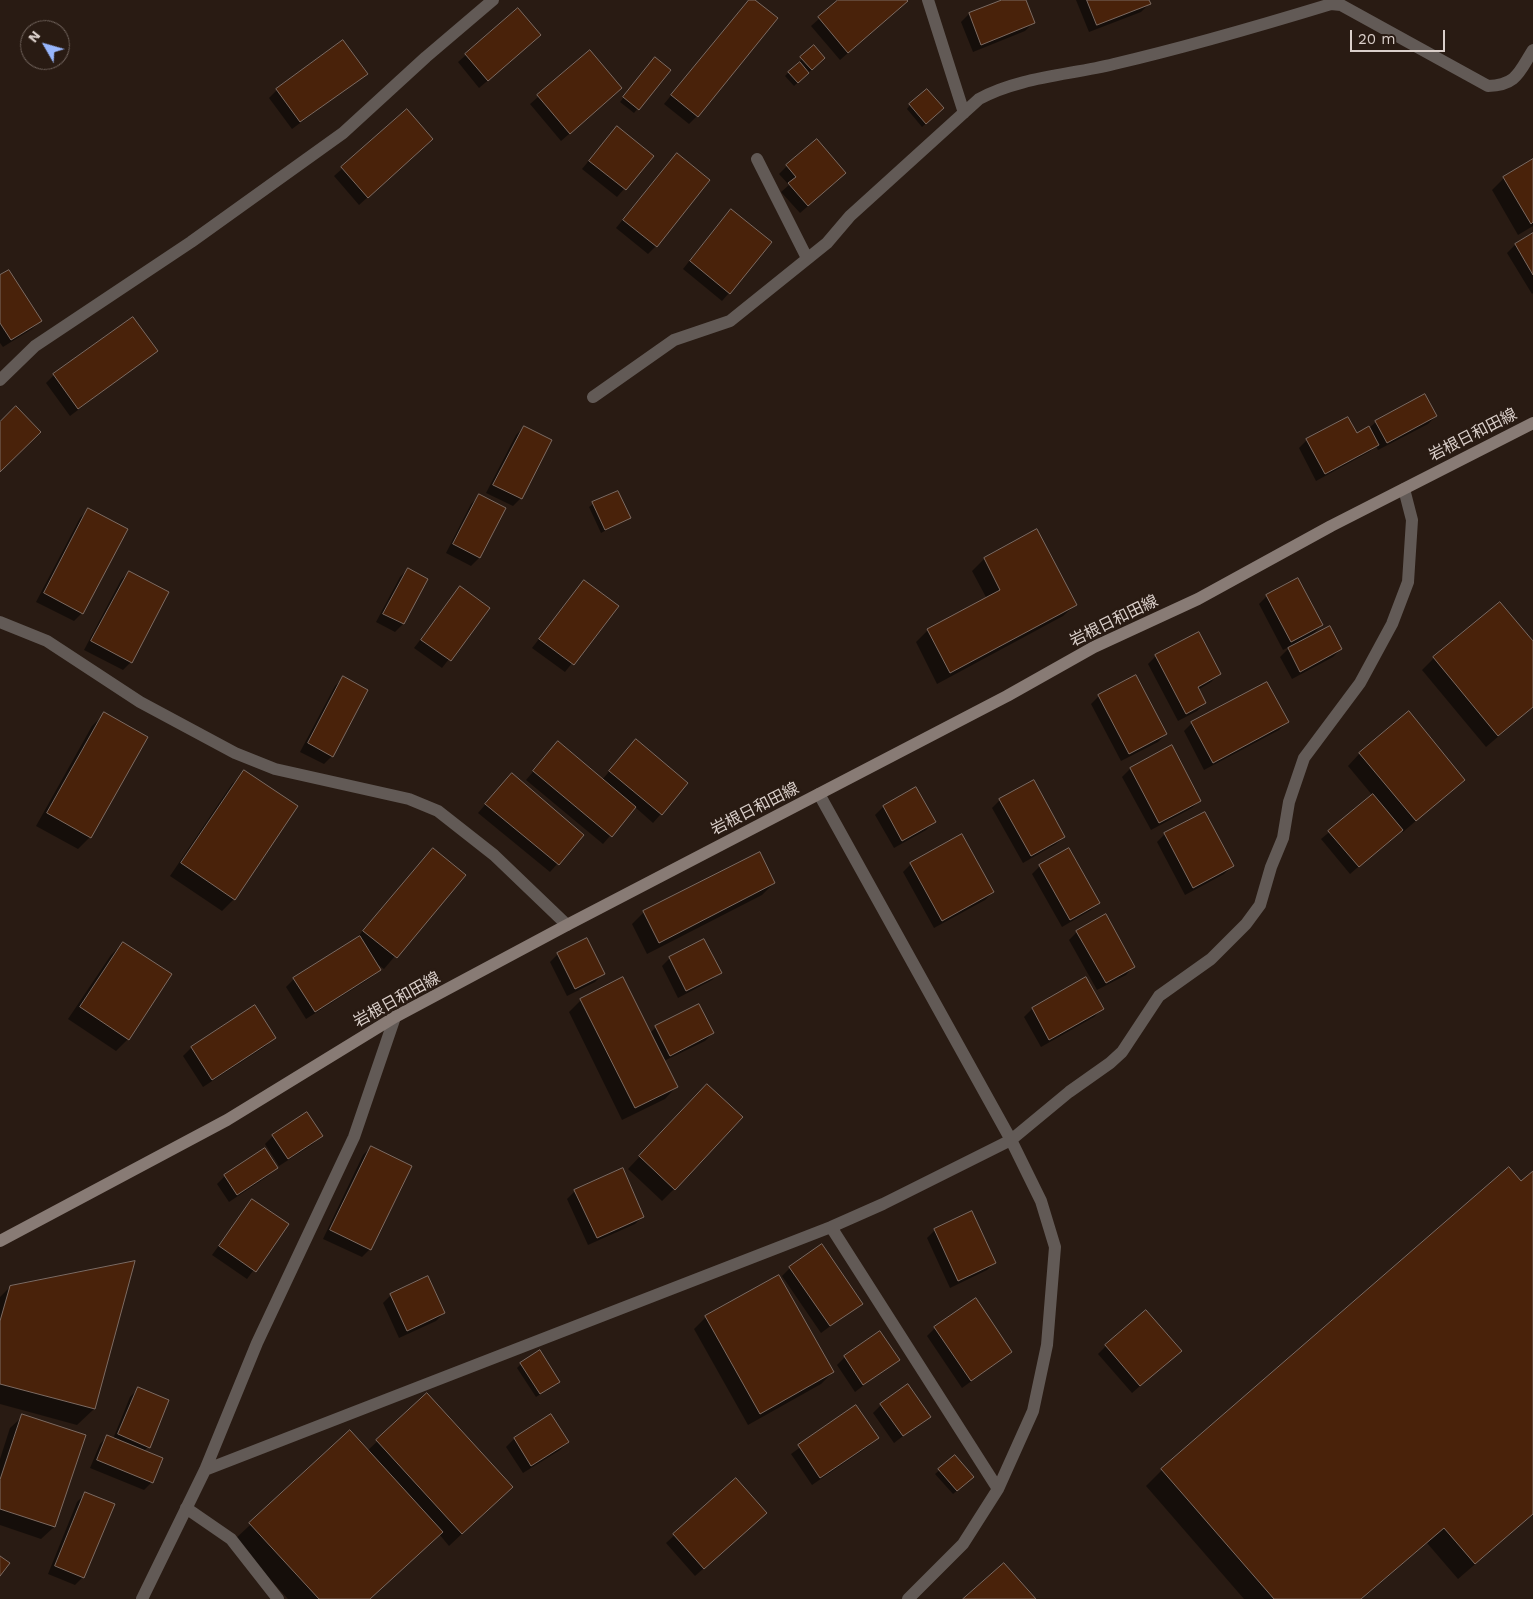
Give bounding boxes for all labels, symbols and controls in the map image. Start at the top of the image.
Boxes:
north arrow [20,20,70,70]
scale bar [1353,20,1448,52]
text: N [24,27,43,45]
text: 20 m [1358,30,1396,48]
street label: 岩根日和田線 [1426,405,1520,465]
street label: 岩根日和田線 [1067,591,1161,651]
street label: 岩根日和田線 [708,779,802,839]
street label: 岩根日和田線 [350,968,444,1032]

